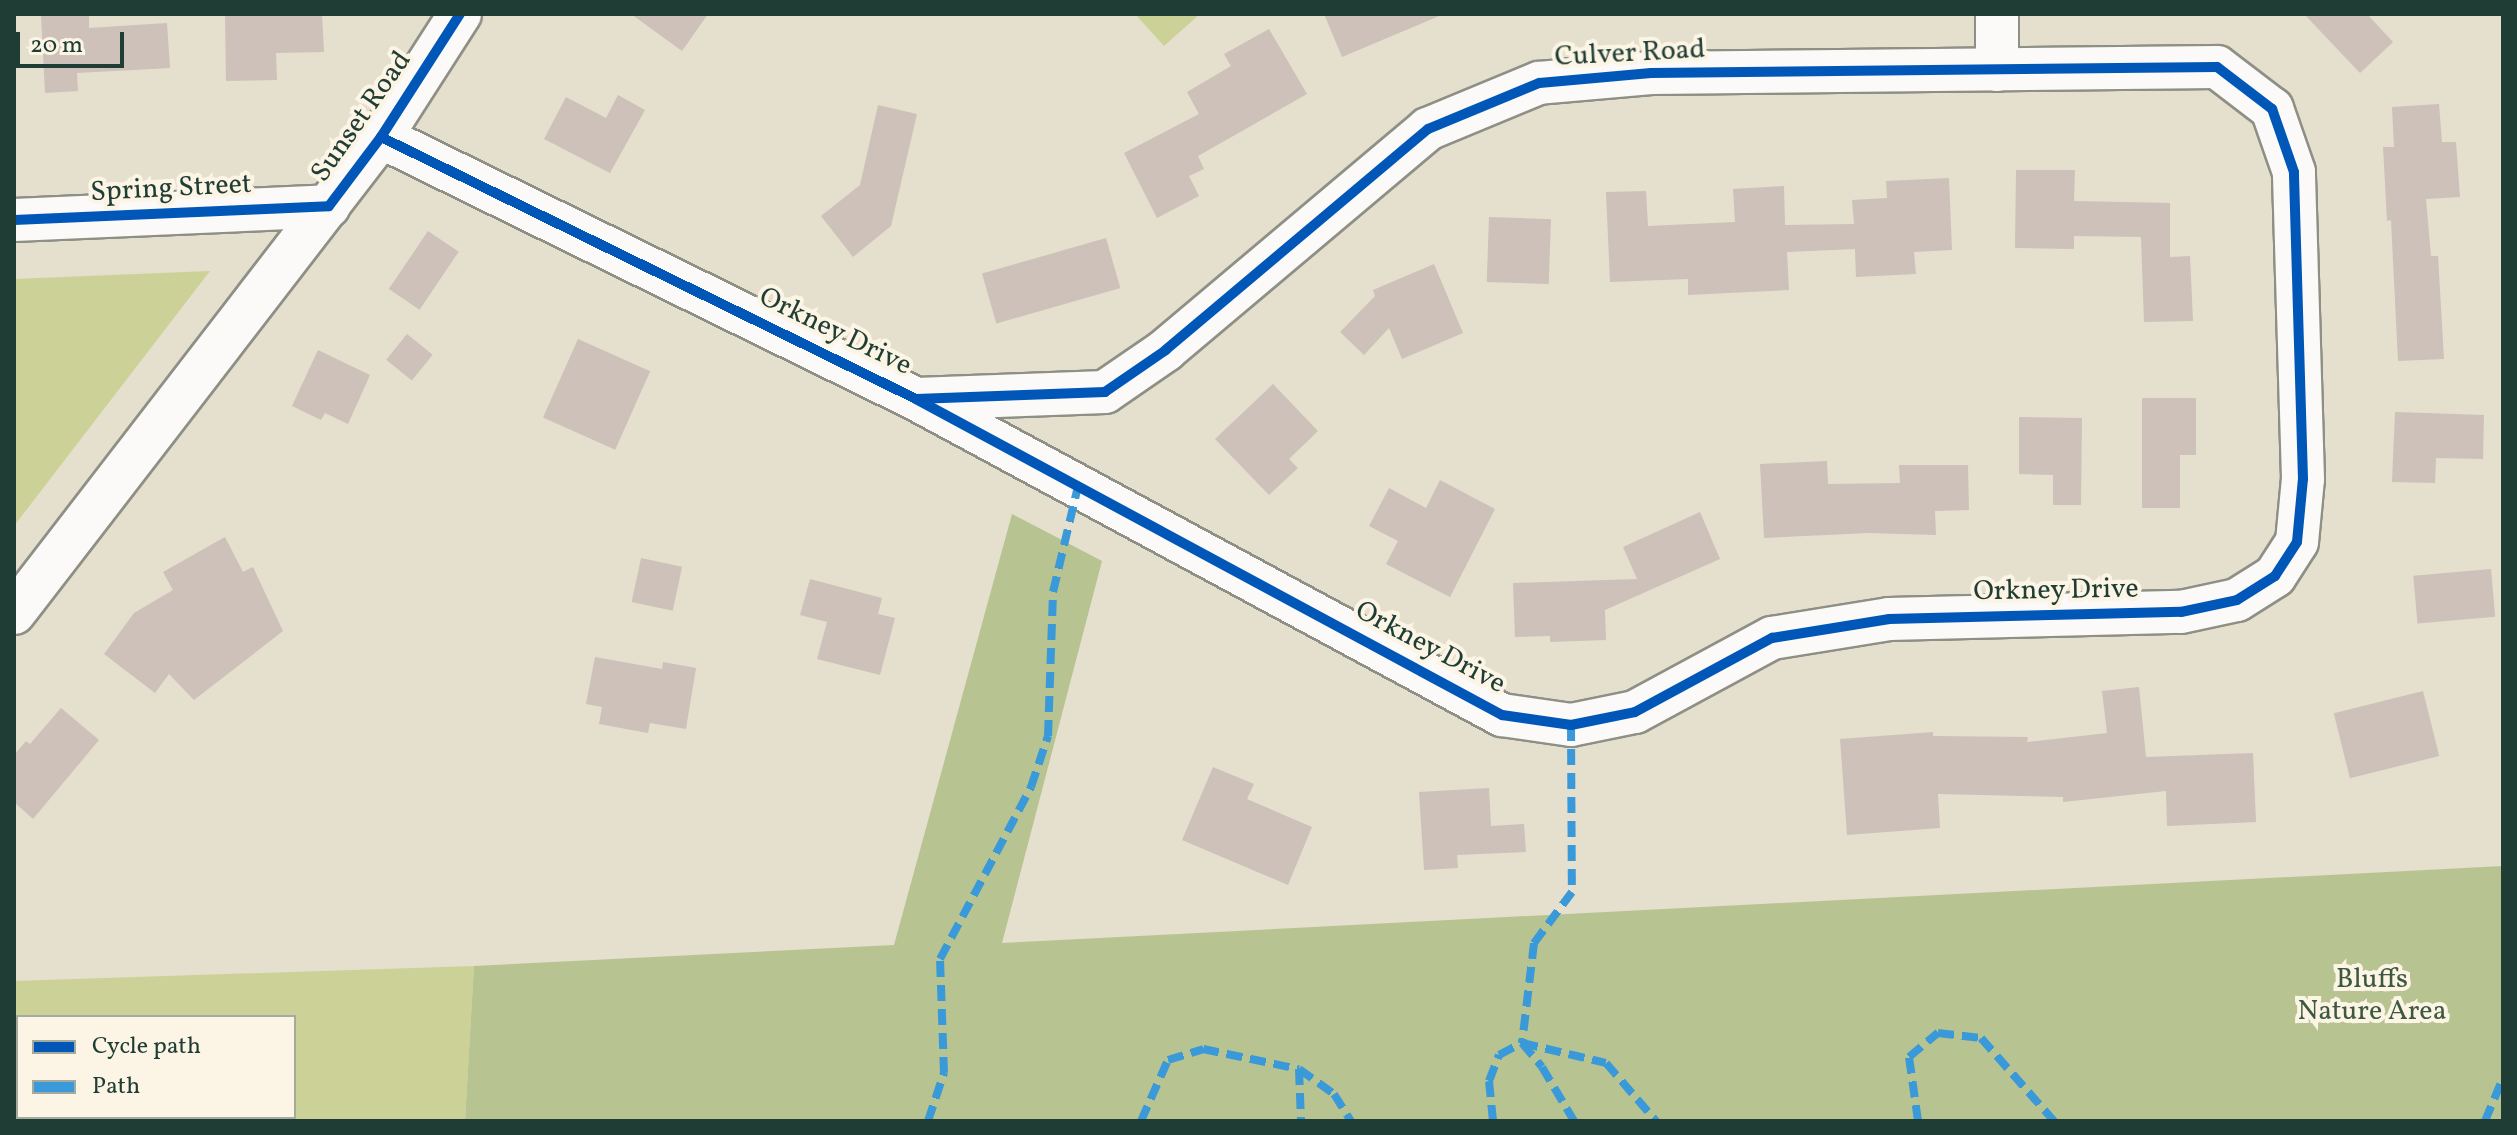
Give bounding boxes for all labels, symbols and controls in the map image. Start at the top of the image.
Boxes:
scale bar [20,16,128,66]
text: 20 m [30,29,83,63]
street label: Culver Road [1554,33,1706,75]
street label: Sunset Road [305,45,419,189]
street label: Spring Street [89,168,253,210]
street label: Orkney Drive [753,280,917,384]
street label: Orkney Drive [1973,573,2139,609]
street label: Orkney Drive [1349,594,1511,702]
park label: Bluffs Nature Area [2297,963,2447,1029]
legend [16,1015,296,1119]
text: Cycle path [92,1030,201,1064]
text: Path [92,1070,140,1104]

